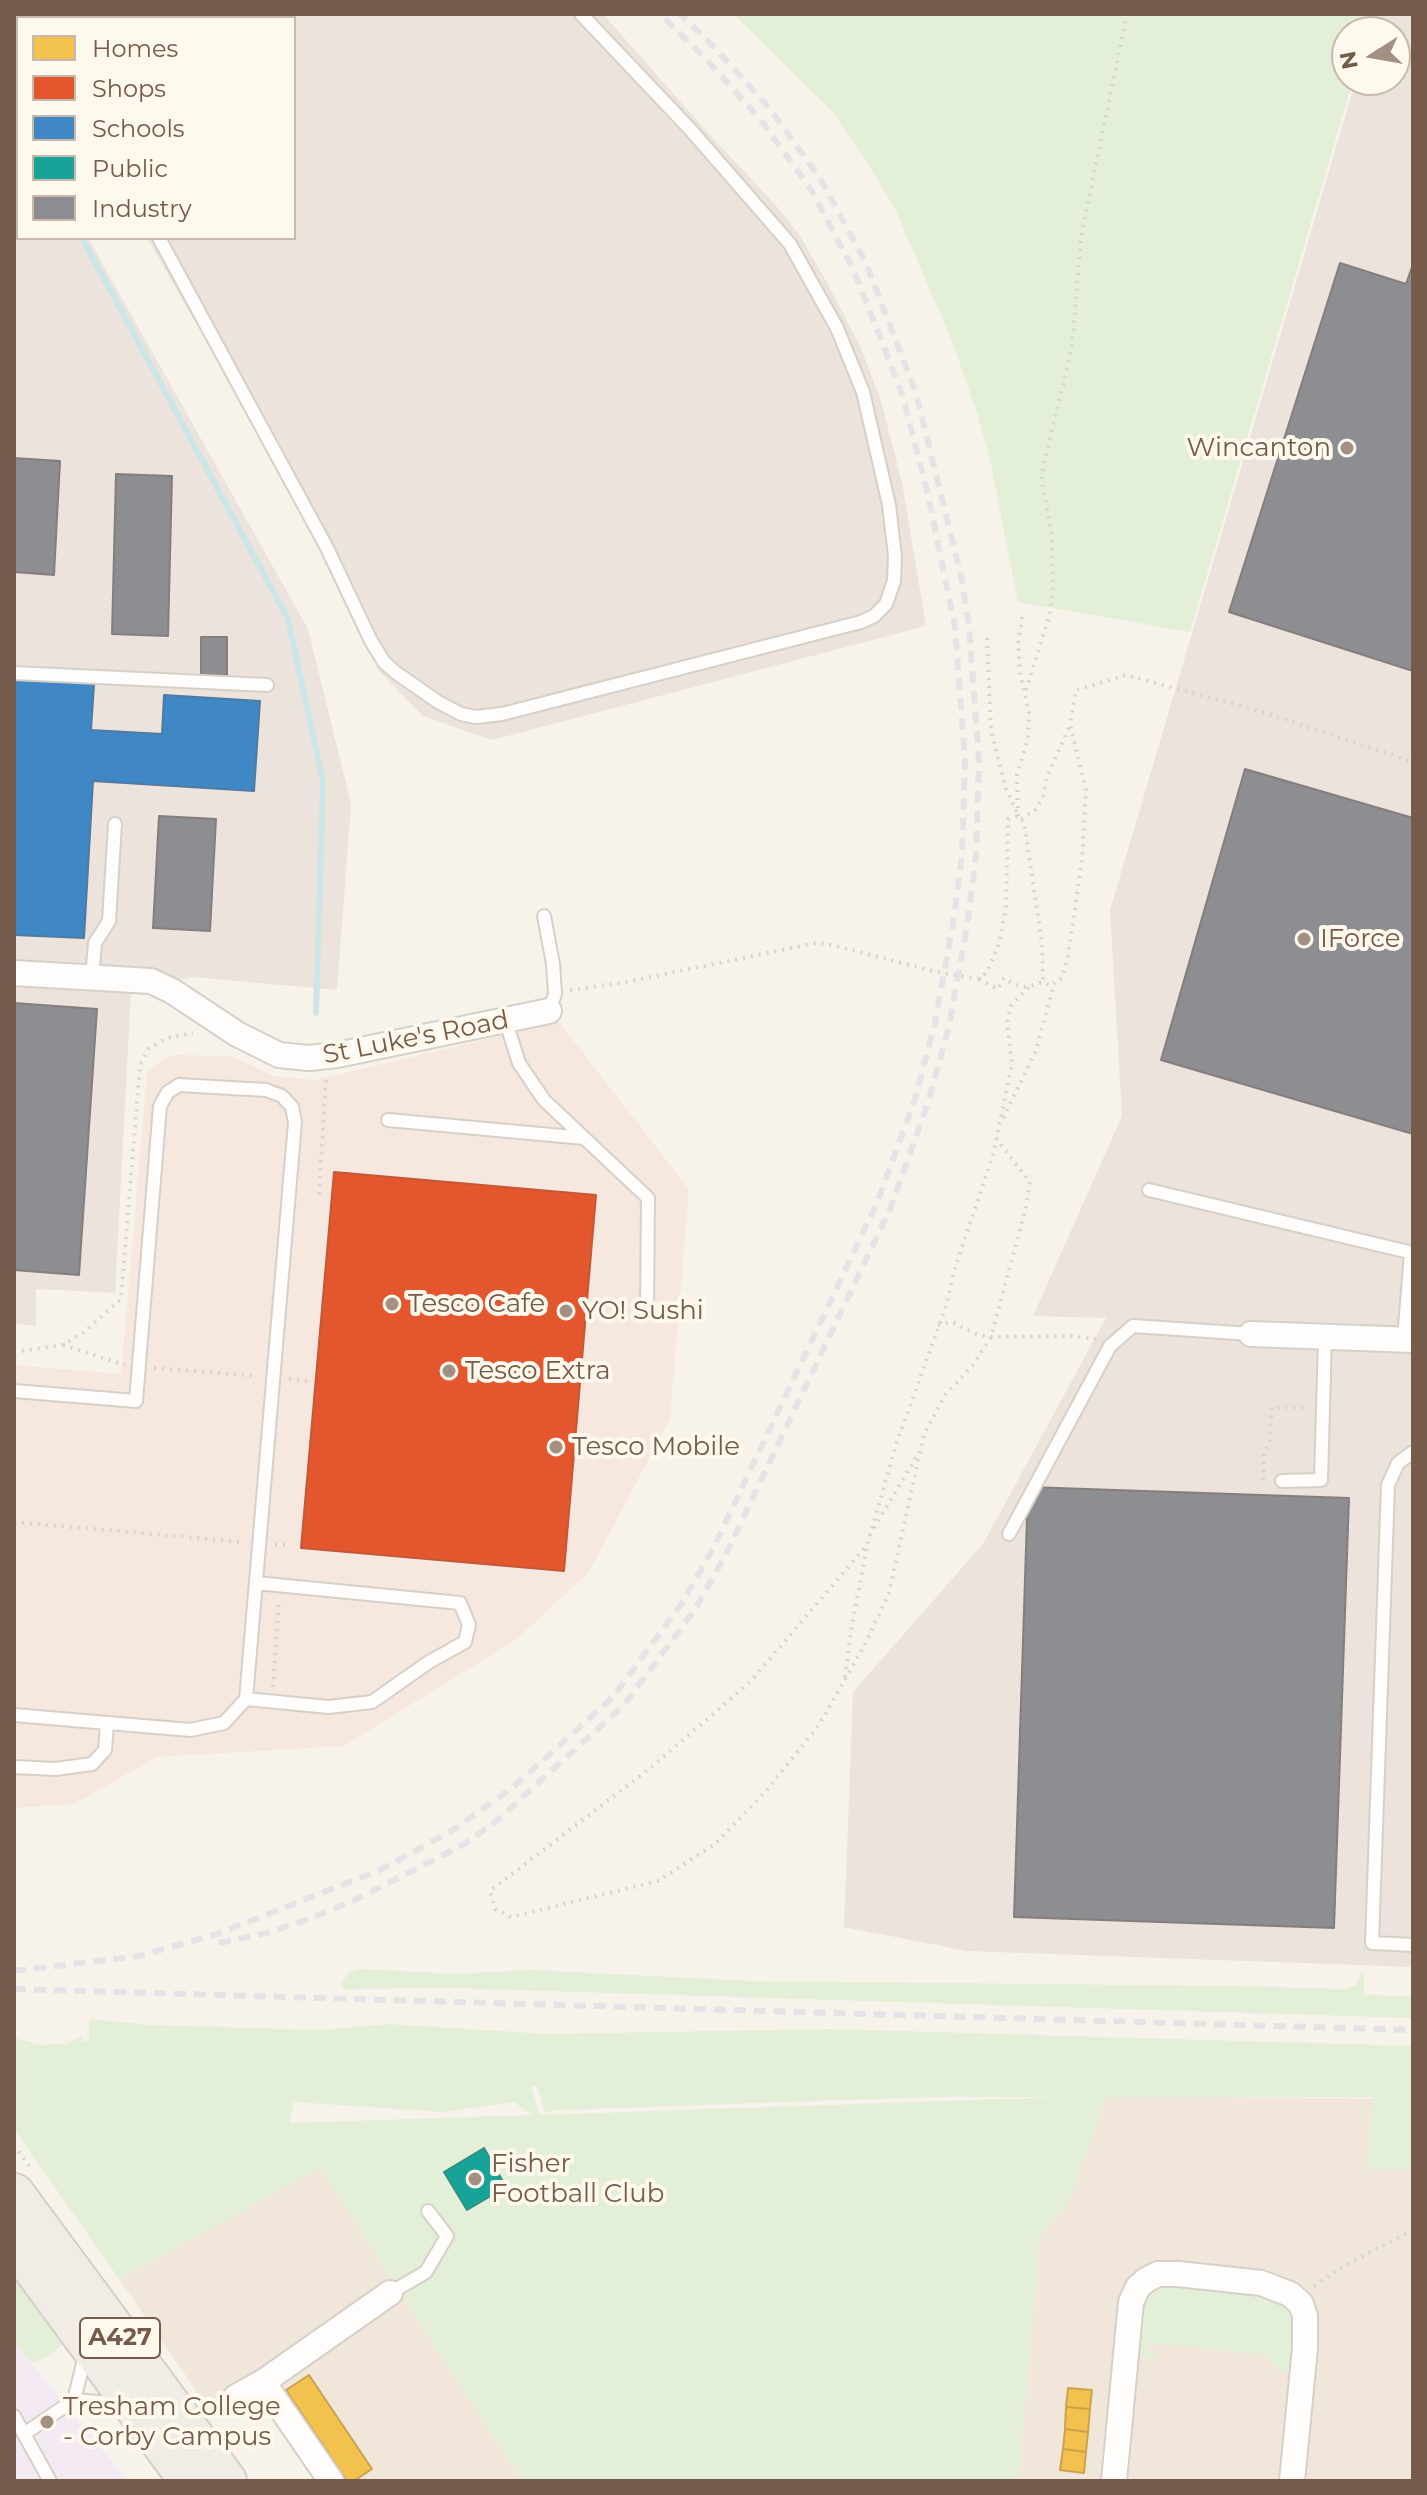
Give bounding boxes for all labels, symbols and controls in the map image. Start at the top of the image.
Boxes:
legend [16,16,296,240]
north arrow [1331,16,1411,96]
text: Homes [92,34,178,63]
text: N [1334,49,1364,72]
text: Shops [92,74,166,103]
text: Schools [92,114,185,143]
text: Public [92,154,168,183]
text: Industry [92,194,192,223]
place label: Wincanton [1187,432,1331,464]
marker: Wincanton [1338,439,1356,457]
place label: IForce [1320,923,1400,955]
marker: IForce [1295,930,1313,948]
street label: St Luke's Road [320,1005,512,1071]
place label: Tesco Cafe [408,1288,545,1320]
marker: Tesco Cafe [383,1295,401,1313]
place label: YO! Sushi [582,1295,704,1327]
marker: YO! Sushi [557,1302,575,1320]
place label: Tesco Extra [465,1355,611,1387]
marker: Tesco Extra [440,1362,458,1380]
place label: Tesco Mobile [572,1431,740,1463]
marker: Tesco Mobile [547,1438,565,1456]
place label: Fisher Football Club [491,2148,664,2210]
marker: Fisher Football Club [466,2170,484,2188]
road number: A427 [80,2318,160,2358]
place label: Tresham College - Corby Campus [63,2391,281,2452]
marker: Tresham College - Corby Campus [38,2413,56,2431]

